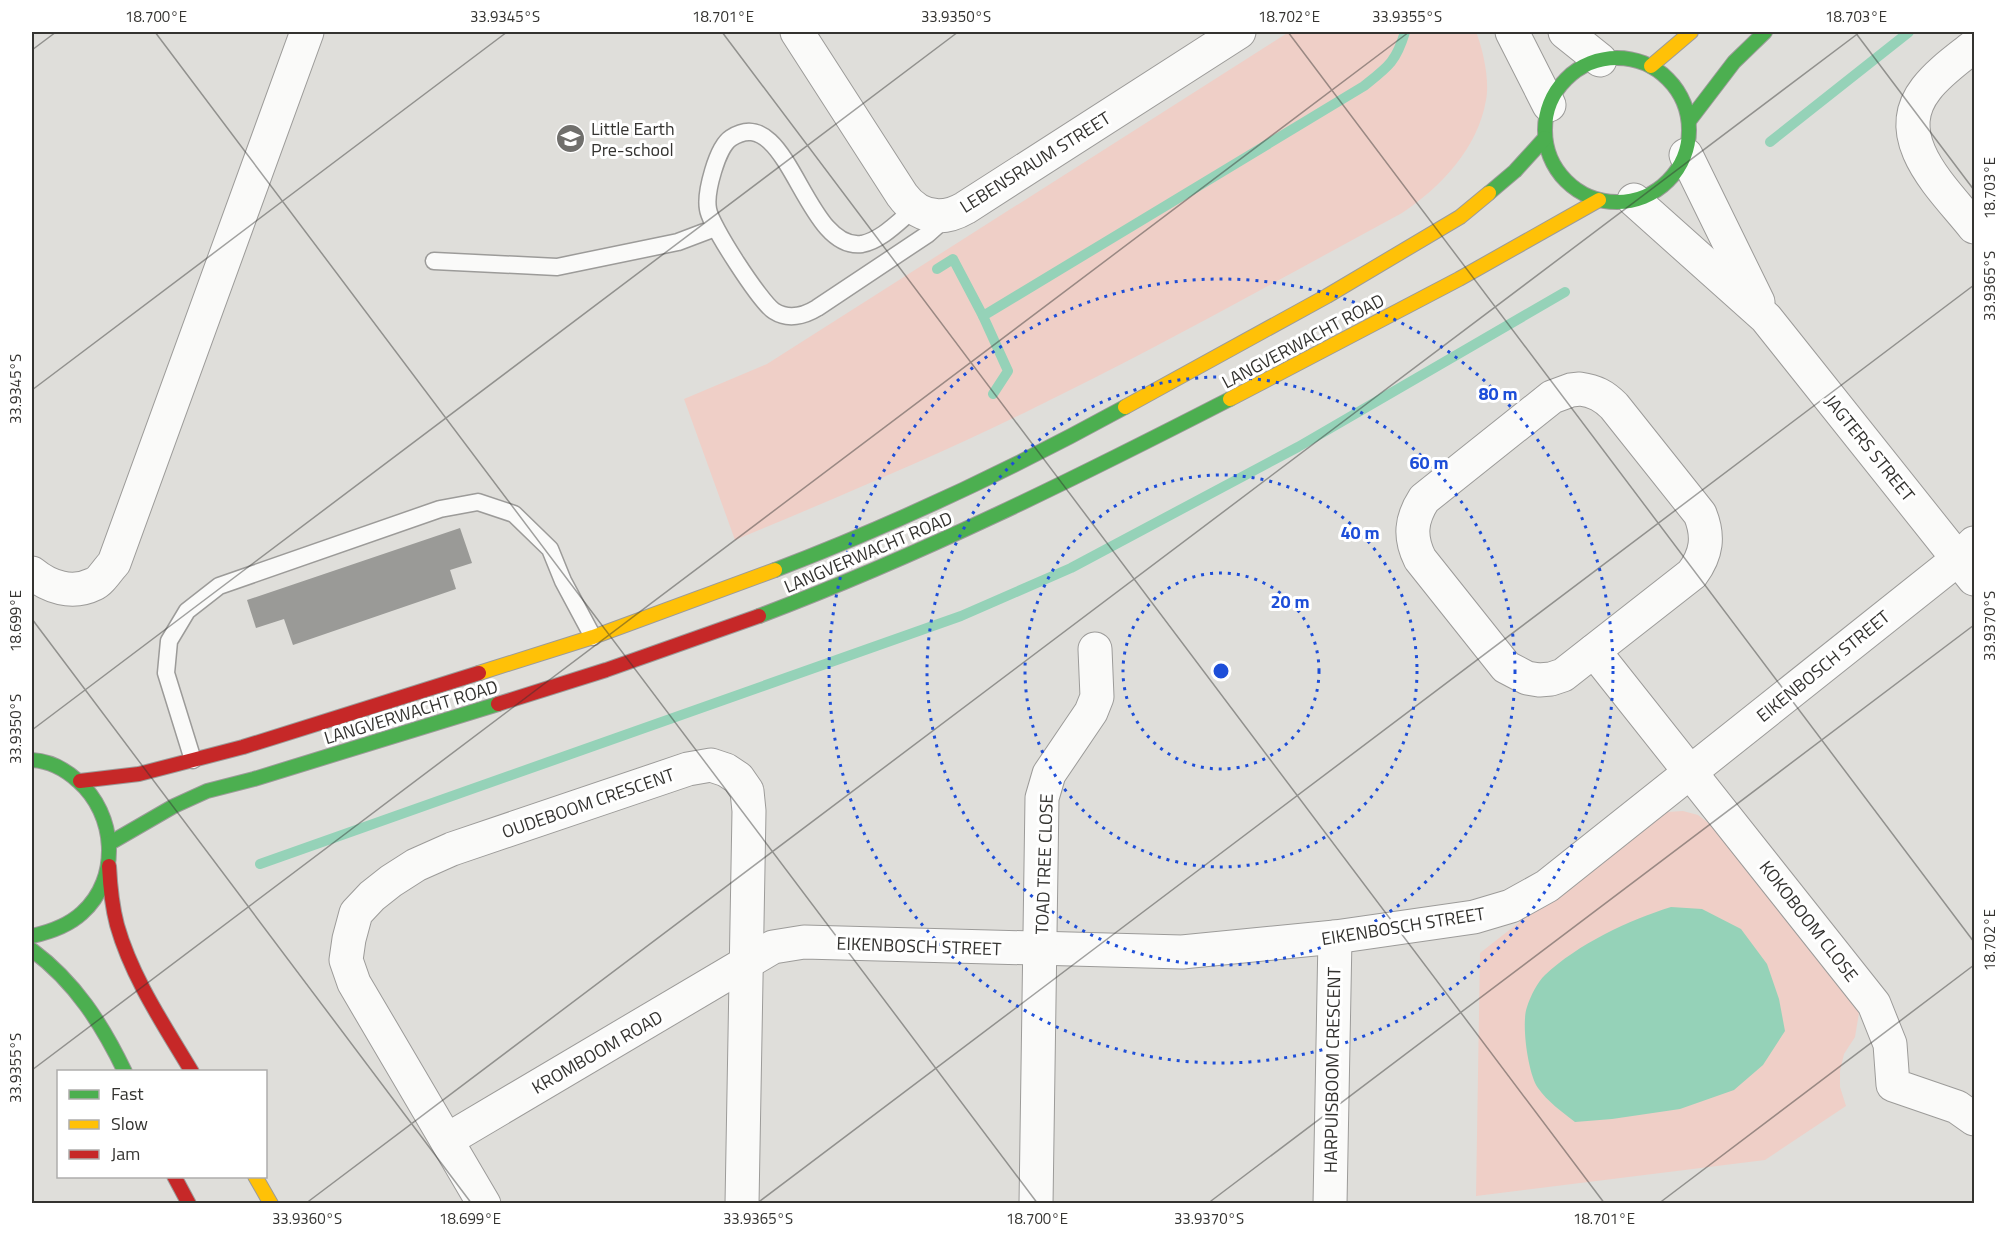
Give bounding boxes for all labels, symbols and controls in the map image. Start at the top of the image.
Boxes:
text: 18.700°E [125,5,187,28]
text: 33.9345°S [470,5,540,28]
text: 18.701°E [692,5,754,28]
text: 33.9350°S [921,5,991,28]
text: 18.702°E [1258,5,1320,28]
text: 33.9355°S [1372,5,1442,28]
text: 18.703°E [1825,5,1887,28]
street label: LEBENSRAUM STREET [954,104,1116,219]
place label: Little Earth Pre-school [591,115,675,163]
school or university icon: Little Earth Pre-school [554,122,586,154]
text: 18.703°E [1978,157,2001,219]
text: 33.9365°S [1978,251,2001,321]
street label: LANGVERWACHT ROAD [1217,287,1389,395]
text: 33.9345°S [4,354,27,424]
text: 80 m [1478,380,1518,407]
street label: JAGTERS STREET [1818,389,1922,508]
text: 60 m [1409,449,1449,476]
street label: LANGVERWACHT ROAD [780,504,956,600]
text: 40 m [1340,519,1380,546]
text: 20 m [1270,588,1310,615]
text: 18.699°E [4,590,27,652]
text: 33.9370°S [1978,591,2001,661]
street label: EIKENBOSCH STREET [1750,603,1896,728]
centre of rings [1211,661,1231,681]
street label: LANGVERWACHT ROAD [321,673,501,751]
text: 33.9350°S [4,694,27,764]
street label: OUDEBOOM CRESCENT [498,761,678,845]
street label: TOAD TREE CLOSE [1028,793,1060,935]
street label: KOKOBOOM CLOSE [1753,855,1865,987]
street label: EIKENBOSCH STREET [1319,900,1487,952]
text: 18.702°E [1978,909,2001,971]
street label: EIKENBOSCH STREET [836,930,1002,962]
street label: HARPUISBOOM CRESCENT [1317,966,1347,1173]
street label: KROMBOOM ROAD [526,1003,668,1101]
text: 33.9355°S [4,1033,27,1103]
legend [57,1070,267,1178]
text: Fast [111,1080,144,1107]
text: Slow [111,1110,148,1137]
text: Jam [111,1140,140,1167]
text: 33.9360°S [272,1207,342,1230]
text: 18.699°E [439,1207,501,1230]
text: 33.9365°S [723,1207,793,1230]
text: 18.700°E [1006,1207,1068,1230]
text: 33.9370°S [1174,1207,1244,1230]
text: 18.701°E [1573,1207,1635,1230]

